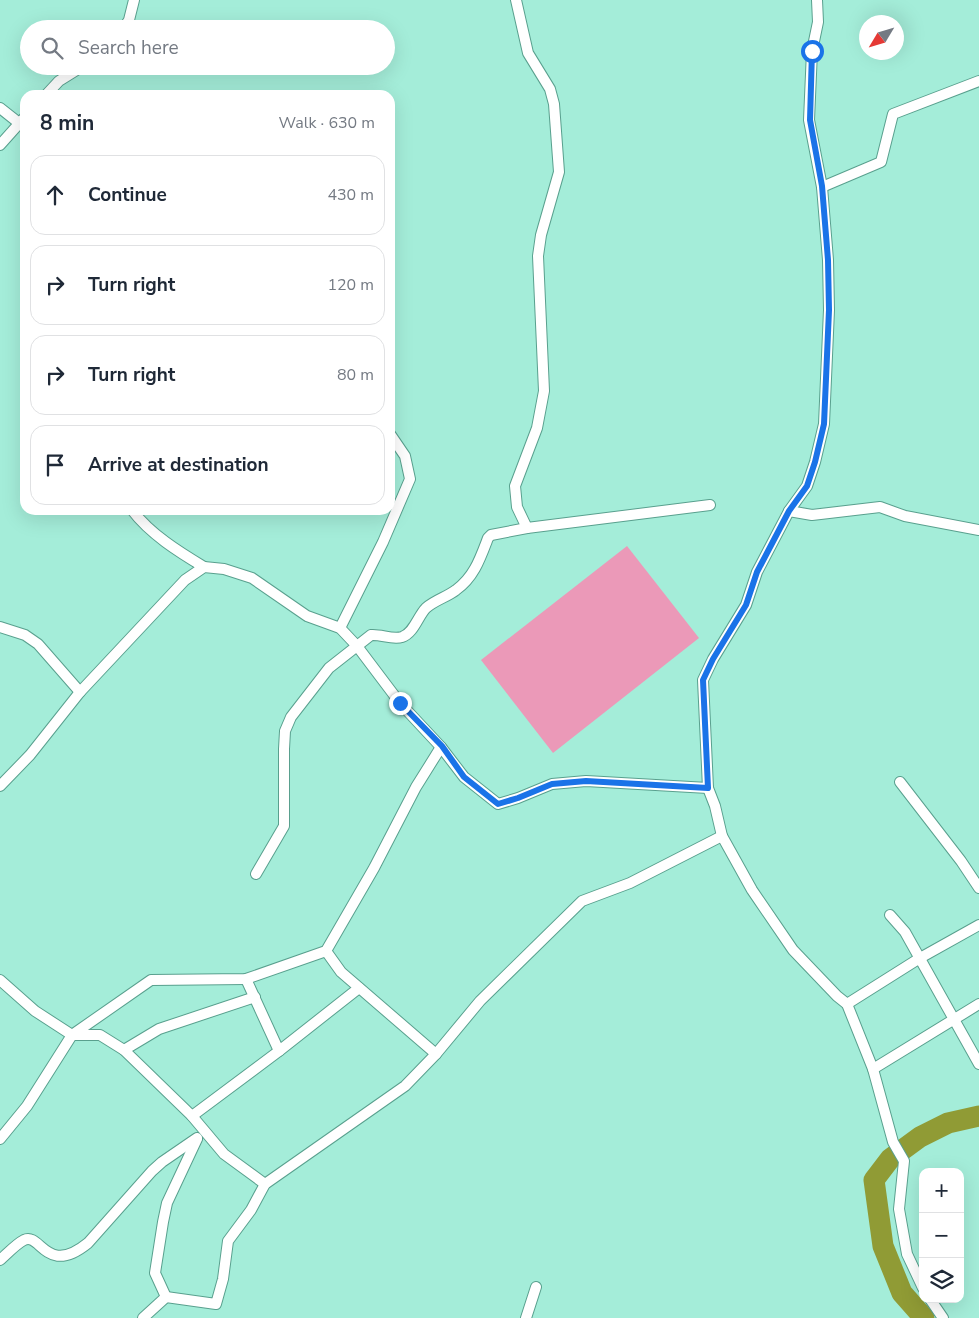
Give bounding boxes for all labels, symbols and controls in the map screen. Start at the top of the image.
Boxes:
north arrow [859,15,904,60]
search box [20,20,395,75]
icon: search [38,34,66,62]
text: Search here [78,35,179,61]
route start [801,40,824,63]
text: 8 min [40,109,94,137]
text: Walk · 630 m [279,112,375,134]
icon: ahead [41,181,69,209]
text: Continue [88,182,167,208]
text: 430 m [327,184,374,206]
icon: right [41,271,69,299]
text: Turn right [88,272,175,298]
text: 120 m [327,274,374,296]
icon: right [41,361,69,389]
text: Turn right [88,362,175,388]
text: 80 m [337,364,374,386]
icon: arrive [41,451,69,479]
text: Arrive at destination [88,452,269,478]
route end [389,692,412,715]
map controls [919,1168,964,1303]
button: + [919,1168,964,1213]
button: − [919,1213,964,1258]
button: layers [919,1258,964,1303]

